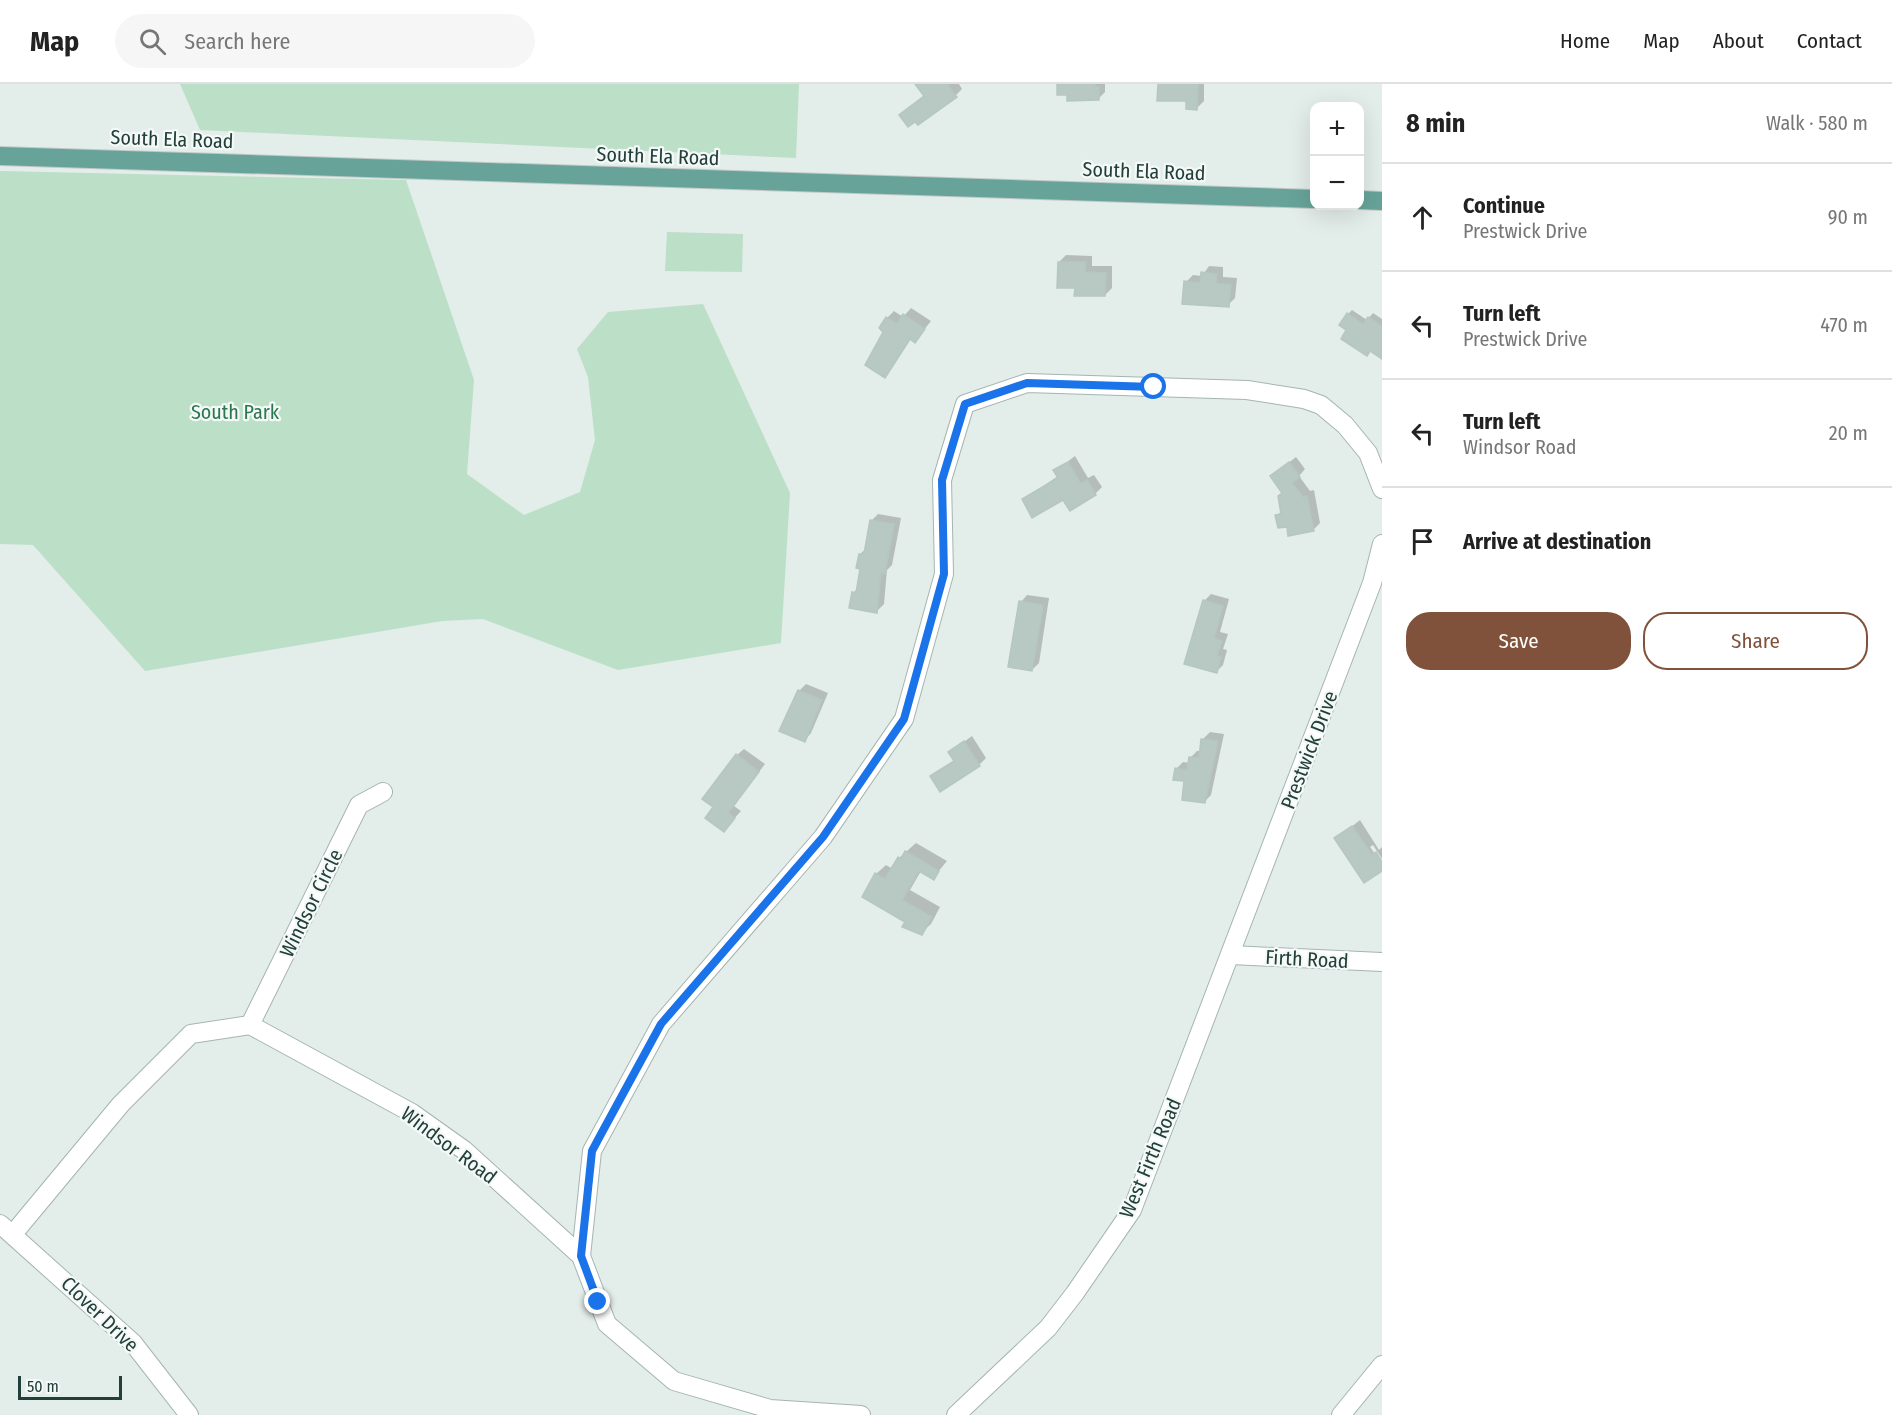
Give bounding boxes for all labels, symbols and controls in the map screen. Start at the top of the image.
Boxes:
search box [115,14,535,68]
text: Map [30,25,79,58]
icon: search [136,25,169,58]
text: Search here [184,28,290,55]
text: Home [1560,28,1610,54]
text: Map [1643,28,1680,54]
text: About [1713,28,1764,54]
text: Contact [1797,28,1862,54]
map controls [1310,102,1364,210]
button: + [1310,102,1364,156]
text: 8 min [1406,108,1465,139]
text: Walk · 580 m [1766,111,1868,135]
street label: South Ela Road [110,125,234,153]
street label: South Ela Road [596,142,720,170]
button: − [1310,156,1364,210]
street label: South Ela Road [1082,157,1206,185]
text: Continue [1463,192,1545,219]
icon: ahead [1406,201,1439,234]
text: 90 m [1828,205,1868,229]
text: Prestwick Drive [1463,219,1588,243]
text: Turn left [1463,300,1541,327]
icon: left [1406,309,1439,342]
text: 470 m [1820,313,1868,337]
text: Prestwick Drive [1463,327,1588,351]
route start [1140,373,1166,399]
park label: South Park [191,400,280,424]
text: Turn left [1463,408,1541,435]
icon: left [1406,417,1439,450]
text: 20 m [1829,421,1868,445]
text: Windsor Road [1463,435,1576,459]
icon: arrive [1406,525,1439,558]
text: Arrive at destination [1463,528,1651,555]
button: Save [1406,612,1631,670]
button: Share [1643,612,1868,670]
street label: Prestwick Drive [1275,688,1343,812]
street label: Windsor Circle [275,845,347,961]
street label: Firth Road [1265,945,1349,973]
street label: West Firth Road [1114,1094,1186,1222]
street label: Windsor Road [396,1101,502,1189]
street label: Clover Drive [56,1271,144,1357]
route end [584,1288,610,1314]
scale bar [18,1373,122,1400]
text: 50 m [27,1377,59,1396]

